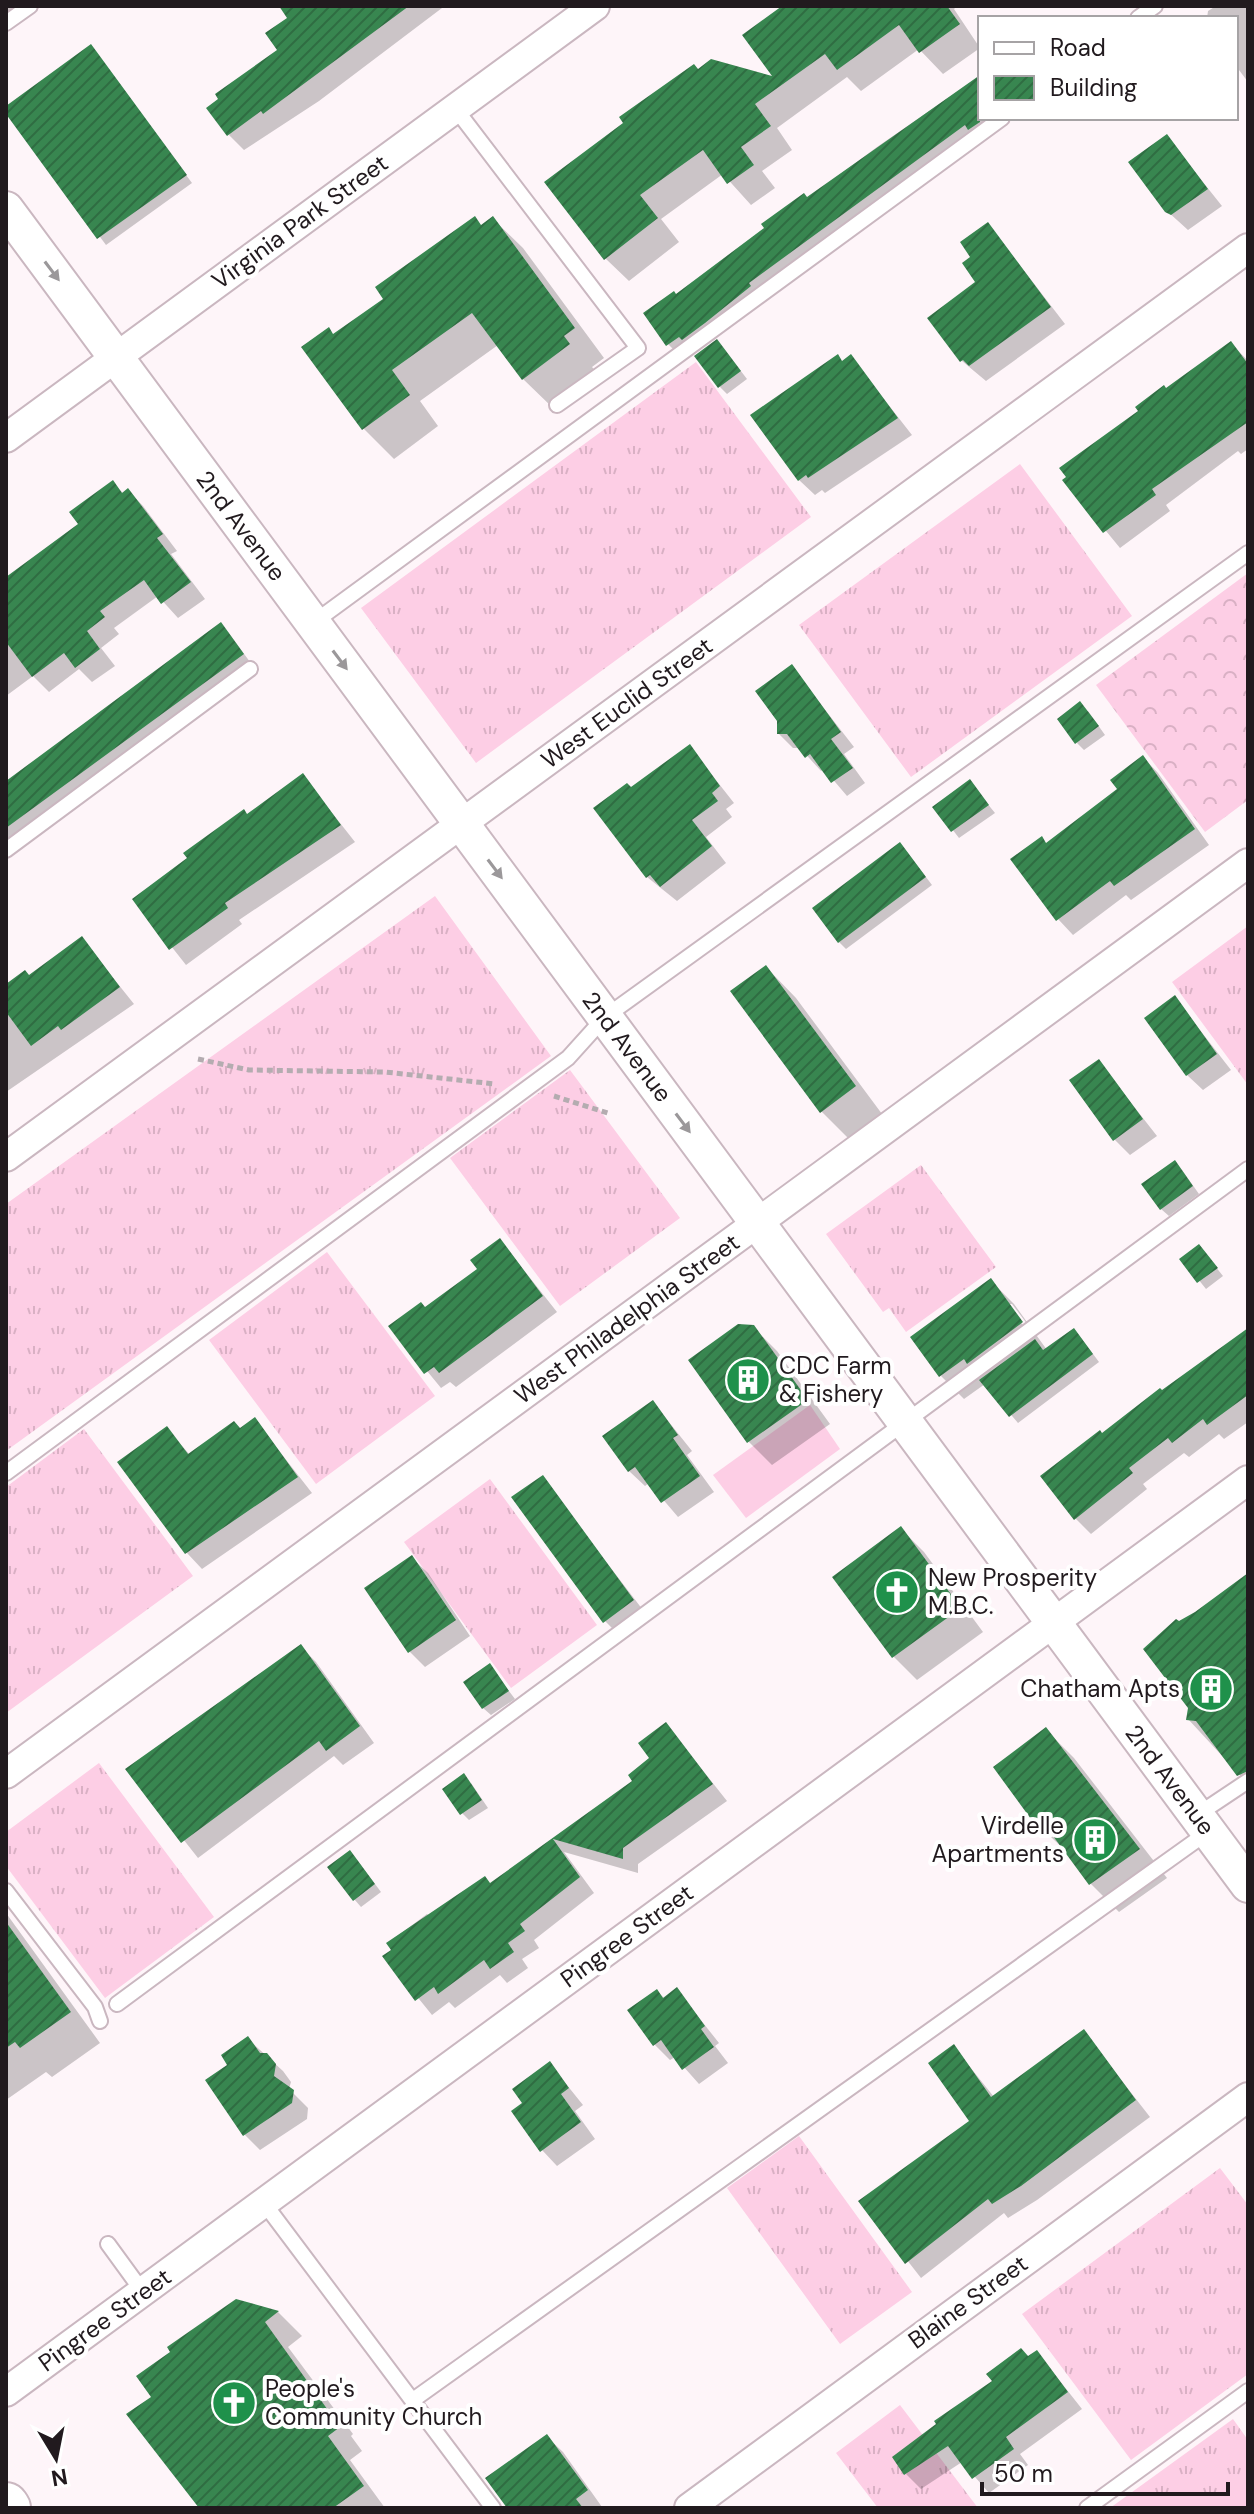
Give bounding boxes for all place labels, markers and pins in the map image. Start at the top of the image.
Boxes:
place label: CDC Farm & Fishery [779,1350,892,1409]
building icon: CDC Farm & Fishery [724,1356,772,1404]
place label: New Prosperity M.B.C. [928,1562,1097,1621]
church icon: New Prosperity M.B.C. [873,1568,921,1616]
building icon: Chatham Apts [1187,1665,1235,1713]
place label: Chatham Apts [1020,1673,1180,1704]
place label: Virdelle Apartments [931,1810,1064,1869]
building icon: Virdelle Apartments [1071,1816,1119,1864]
place label: People's Community Church [265,2373,482,2432]
church icon: People's Community Church [210,2379,258,2427]

